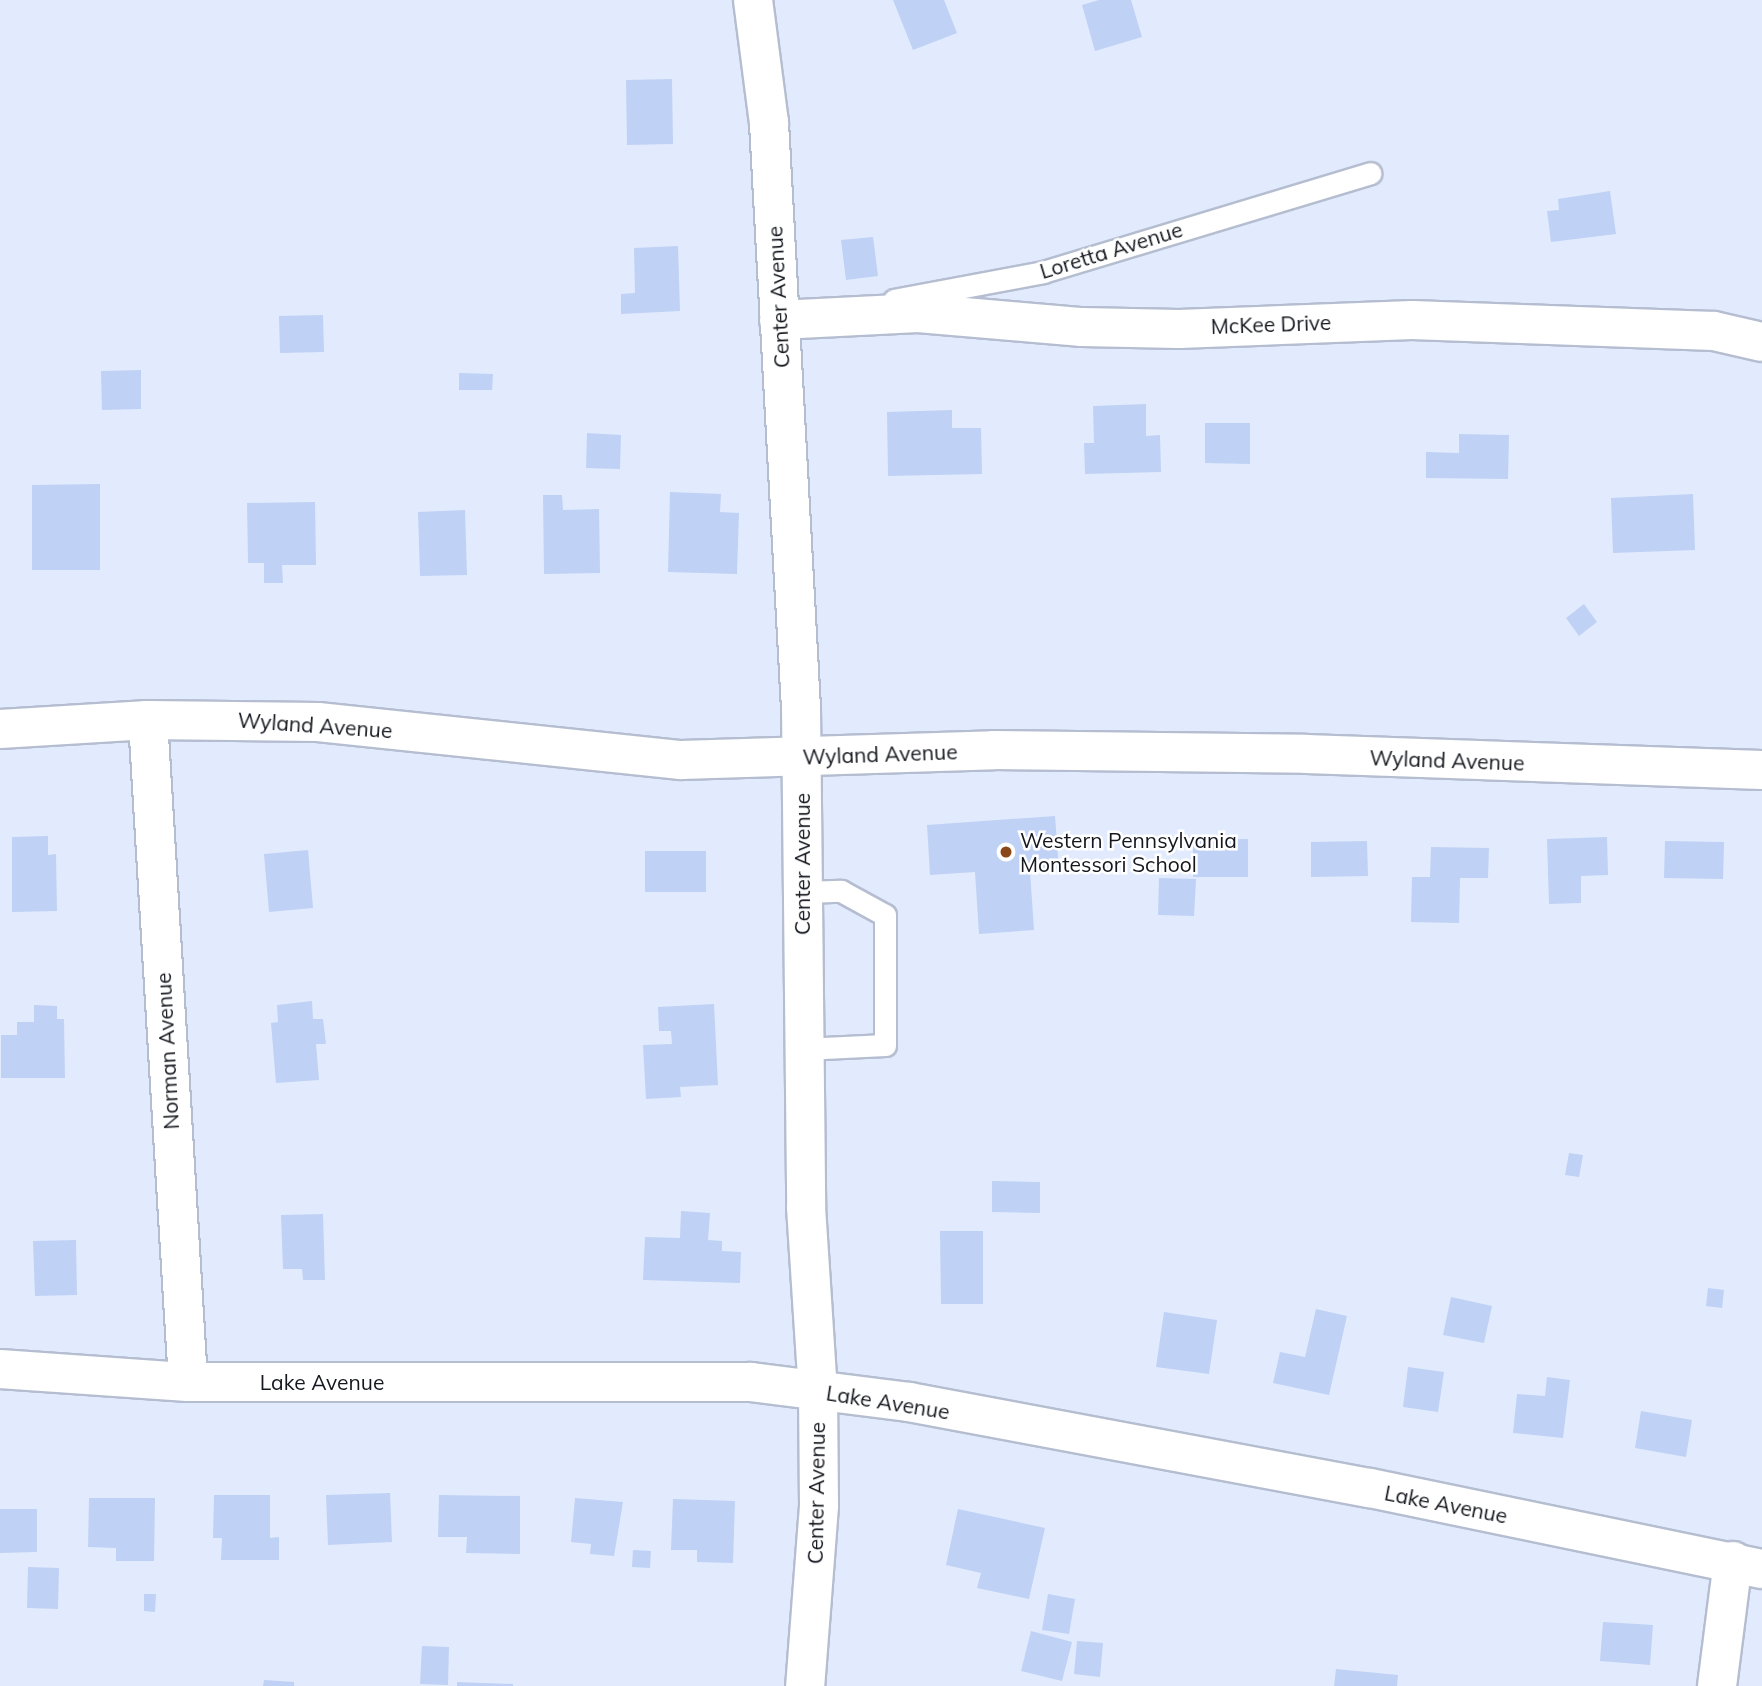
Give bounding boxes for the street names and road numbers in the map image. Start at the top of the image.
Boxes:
street label: Loretta Avenue [1037,216,1185,284]
street label: Center Avenue [762,225,794,369]
street label: McKee Drive [1210,309,1332,339]
street label: Wyland Avenue [237,707,393,743]
street label: Wyland Avenue [802,739,958,769]
street label: Wyland Avenue [1369,745,1525,775]
street label: Center Avenue [789,793,815,935]
street label: Norman Avenue [150,972,184,1130]
street label: Lake Avenue [260,1369,384,1395]
street label: Lake Avenue [824,1380,952,1424]
street label: Center Avenue [802,1422,830,1564]
street label: Lake Avenue [1382,1480,1510,1528]

